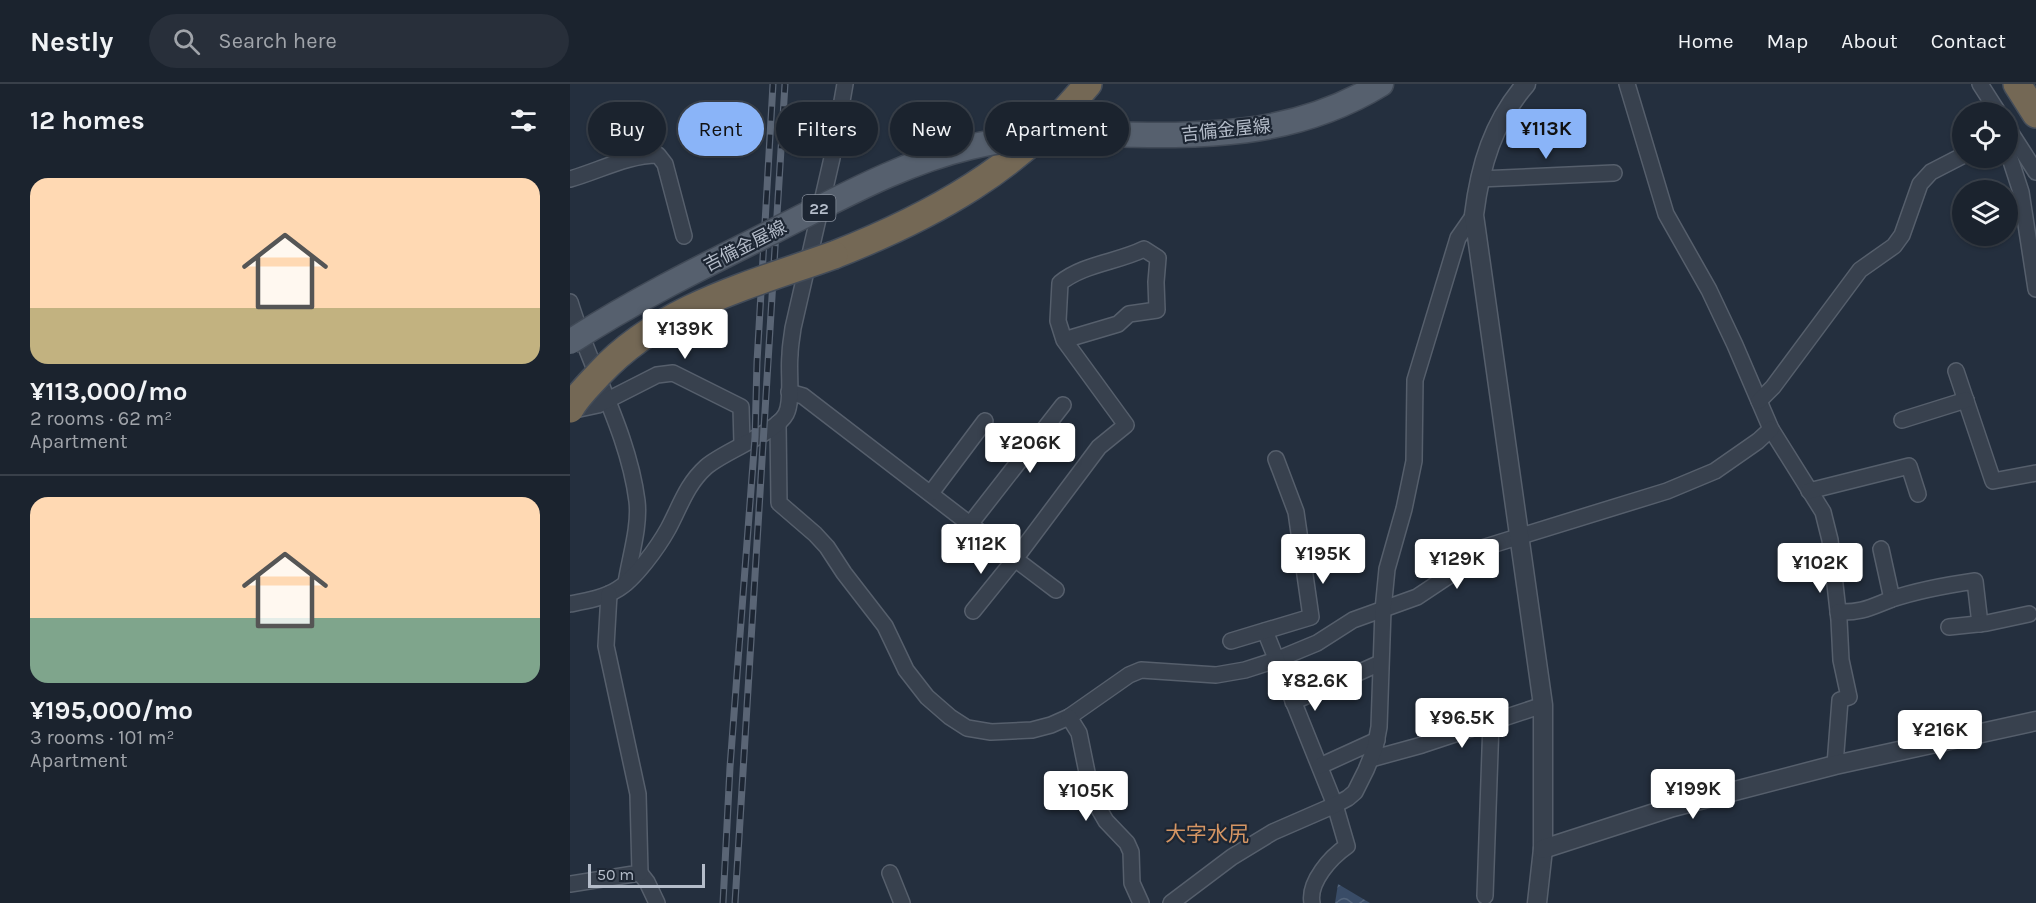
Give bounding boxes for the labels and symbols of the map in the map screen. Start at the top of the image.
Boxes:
pin: ¥113K [1504,109,1588,160]
street label: 吉備金屋線 [1180,114,1272,146]
road number: 22 [802,195,836,221]
street label: 吉備金屋線 [700,216,790,276]
pin: ¥139K [643,309,727,360]
pin: ¥206K [988,423,1072,474]
pin: ¥112K [939,524,1023,575]
pin: ¥195K [1281,534,1365,585]
pin: ¥129K [1415,539,1499,590]
pin: ¥102K [1778,543,1862,594]
pin: ¥82.6K [1266,661,1364,712]
pin: ¥96.5K [1413,698,1511,749]
pin: ¥216K [1898,710,1982,761]
pin: ¥199K [1651,769,1735,820]
pin: ¥105K [1044,771,1128,822]
district label: 大字水尻 [1165,822,1249,846]
scale bar [588,861,705,888]

